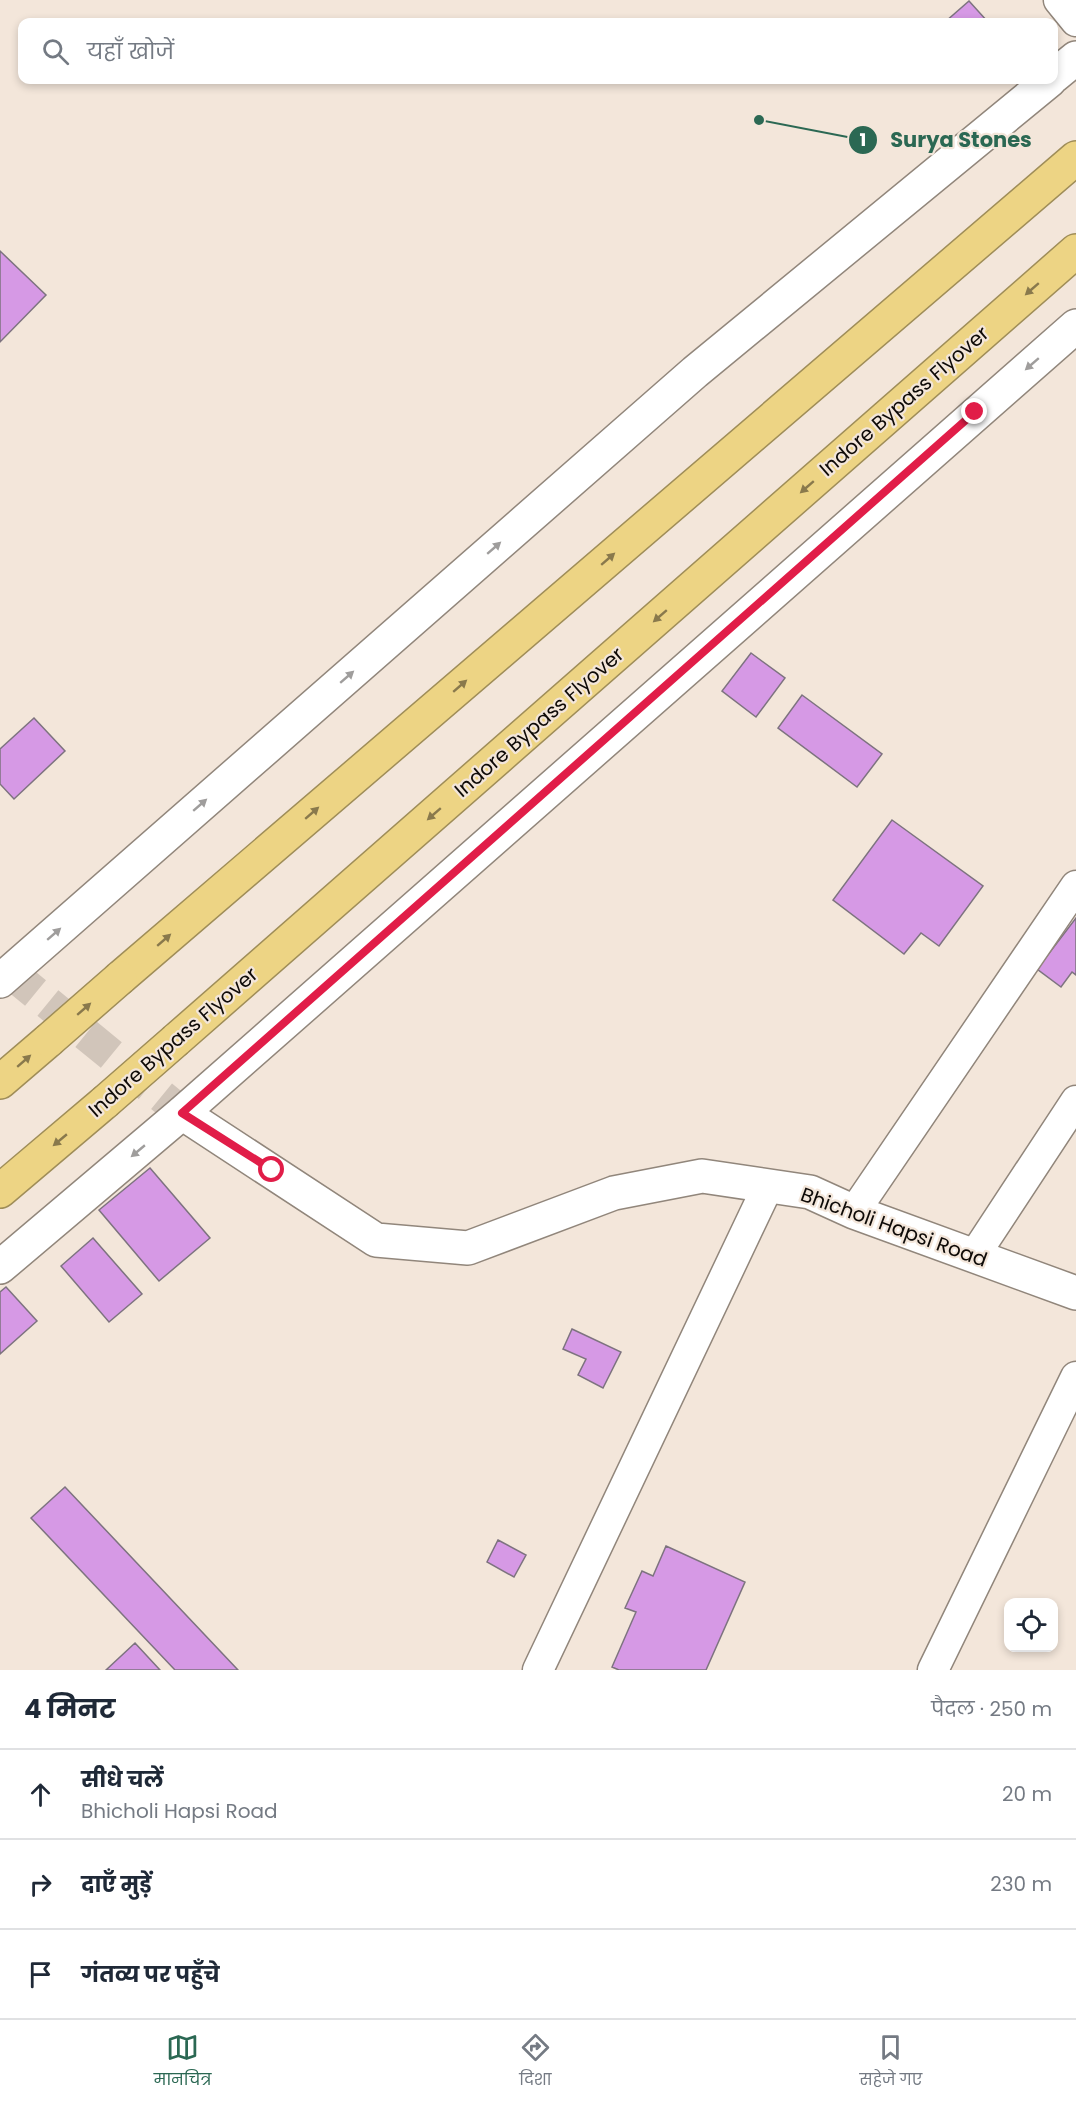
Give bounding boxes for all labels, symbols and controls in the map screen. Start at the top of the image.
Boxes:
search box [18,18,1058,84]
icon: search [39,35,72,68]
text: यहाँ खोजें [87,36,174,67]
callout: Surya Stones [848,120,1044,159]
text: Surya Stones [890,125,1032,154]
text: 1 [860,127,866,152]
one-way arrow [1025,282,1040,295]
street label: Indore Bypass Flyover [813,320,995,482]
one-way arrow [1024,357,1040,370]
route end [961,398,987,424]
one-way arrow [799,480,814,494]
one-way arrow [486,542,501,555]
one-way arrow [600,553,615,566]
one-way arrow [653,609,668,622]
street label: Indore Bypass Flyover [448,641,630,803]
one-way arrow [339,671,354,684]
one-way arrow [452,680,467,693]
one-way arrow [193,798,208,812]
one-way arrow [304,807,319,820]
one-way arrow [427,807,442,821]
one-way arrow [46,928,61,941]
one-way arrow [156,934,171,947]
street label: Indore Bypass Flyover [82,961,264,1123]
one-way arrow [76,1003,91,1016]
one-way arrow [16,1055,31,1068]
one-way arrow [52,1133,68,1146]
one-way arrow [131,1144,146,1157]
route start [258,1156,284,1182]
street label: Bhicholi Hapsi Road [797,1180,991,1274]
map controls [1004,1598,1058,1652]
button: locate [1004,1598,1058,1652]
text: 4 मिनट [24,1691,116,1727]
text: पैदल · 250 m [931,1695,1052,1723]
text: सीधे चलें [81,1764,164,1795]
icon: ahead [24,1778,57,1811]
text: 20 m [1002,1780,1052,1808]
text: Bhicholi Hapsi Road [81,1797,277,1825]
icon: right [24,1868,57,1901]
text: दाएँ मुड़ें [81,1869,152,1900]
text: 230 m [990,1870,1052,1898]
icon: arrive [24,1958,57,1991]
text: गंतव्य पर पहुँचे [81,1959,220,1990]
tab: मानचित्र [154,2031,211,2092]
tab: दिशा [519,2031,552,2092]
tab: सहेजे गए [860,2031,922,2092]

